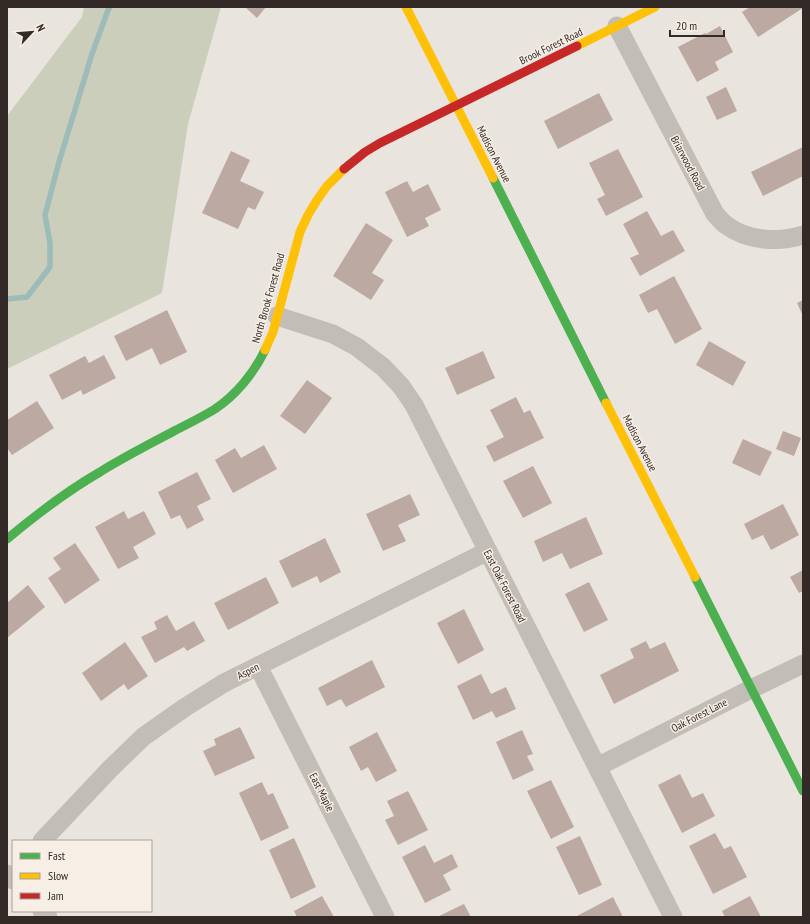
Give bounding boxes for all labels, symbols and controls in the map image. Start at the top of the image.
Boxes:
north arrow [12,12,52,52]
scale bar [670,12,724,38]
text: 20 m [676,18,697,33]
text: N [33,22,49,33]
street label: Brook Forest Road [517,25,585,67]
street label: Madison Avenue [474,123,514,185]
street label: Briarwood Road [668,133,708,193]
street label: North Brook Forest Road [248,251,288,345]
street label: Madison Avenue [620,412,660,474]
street label: East Oak Forest Road [481,547,529,625]
street label: Aspen [235,659,262,682]
street label: Oak Forest Lane [669,695,730,735]
street label: East Maple [306,770,338,814]
legend [12,840,152,912]
text: Fast [48,848,66,863]
text: Slow [48,868,69,883]
text: Jam [47,888,64,903]

